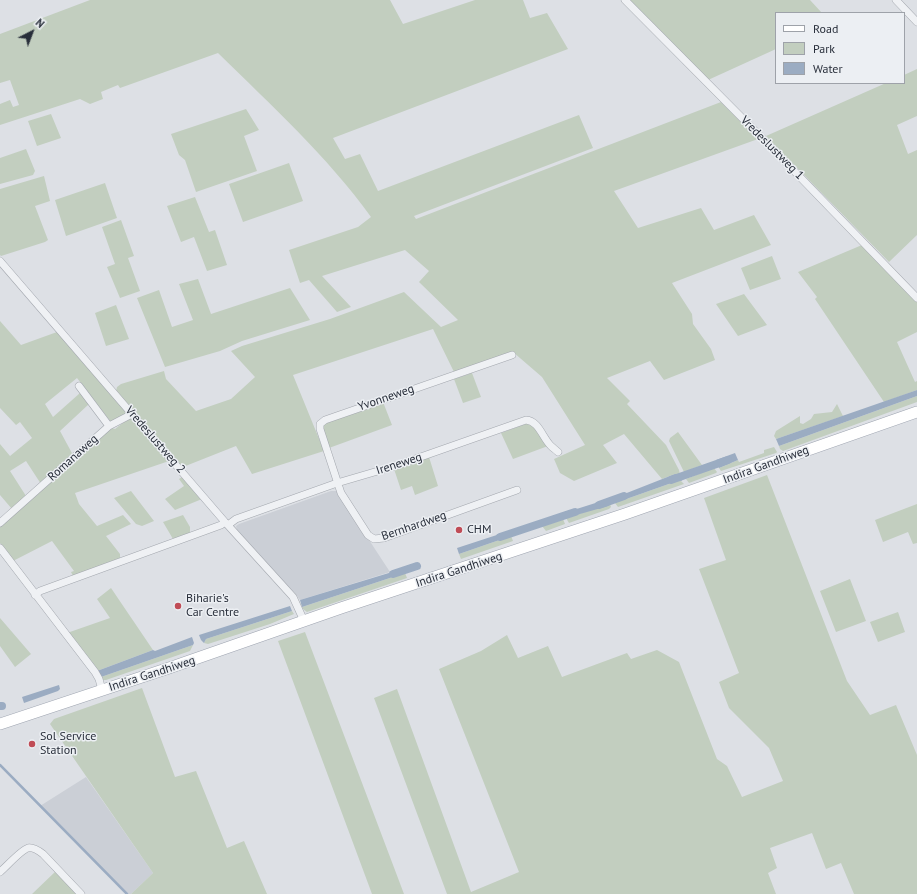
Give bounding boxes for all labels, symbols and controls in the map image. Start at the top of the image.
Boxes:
north arrow [12,12,52,52]
legend [775,12,905,84]
text: N [33,15,47,31]
text: Road [813,21,838,36]
text: Park [813,41,835,56]
text: Water [813,61,843,76]
street label: Vredeslustweg 1 [737,113,807,183]
street label: Yvonneweg [356,382,416,414]
street label: Vredeslustweg 2 [122,404,188,476]
street label: Romanaweg [45,432,101,484]
street label: Indira Gandhiweg [721,443,811,487]
street label: Ireneweg [374,450,424,478]
street label: Bernhardweg [380,508,448,544]
place label: CHM [467,523,491,537]
marker: CHM [454,525,464,535]
street label: Indira Gandhiweg [414,549,504,591]
place label: Biharie's Car Centre [186,592,239,620]
marker: Biharie's Car Centre [173,601,183,611]
street label: Indira Gandhiweg [107,653,197,695]
place label: Sol Service Station [40,730,96,758]
marker: Sol Service Station [27,739,37,749]

